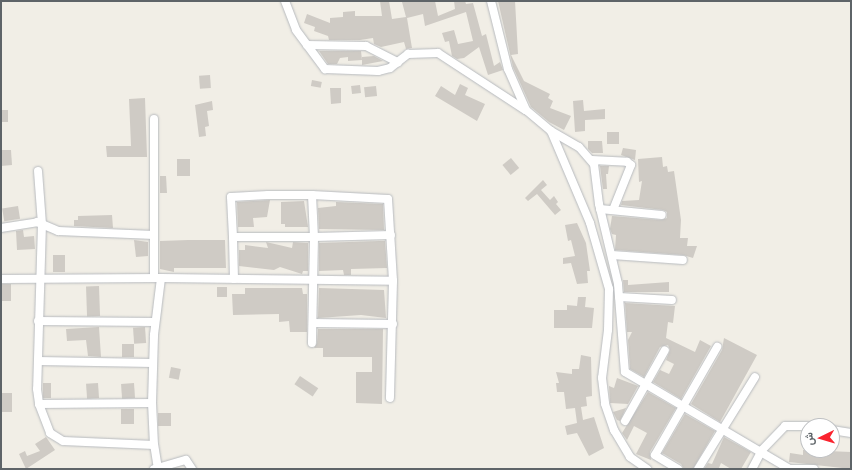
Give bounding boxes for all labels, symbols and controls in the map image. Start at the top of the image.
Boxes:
north arrow [800,418,840,458]
text: ش [801,432,817,446]

